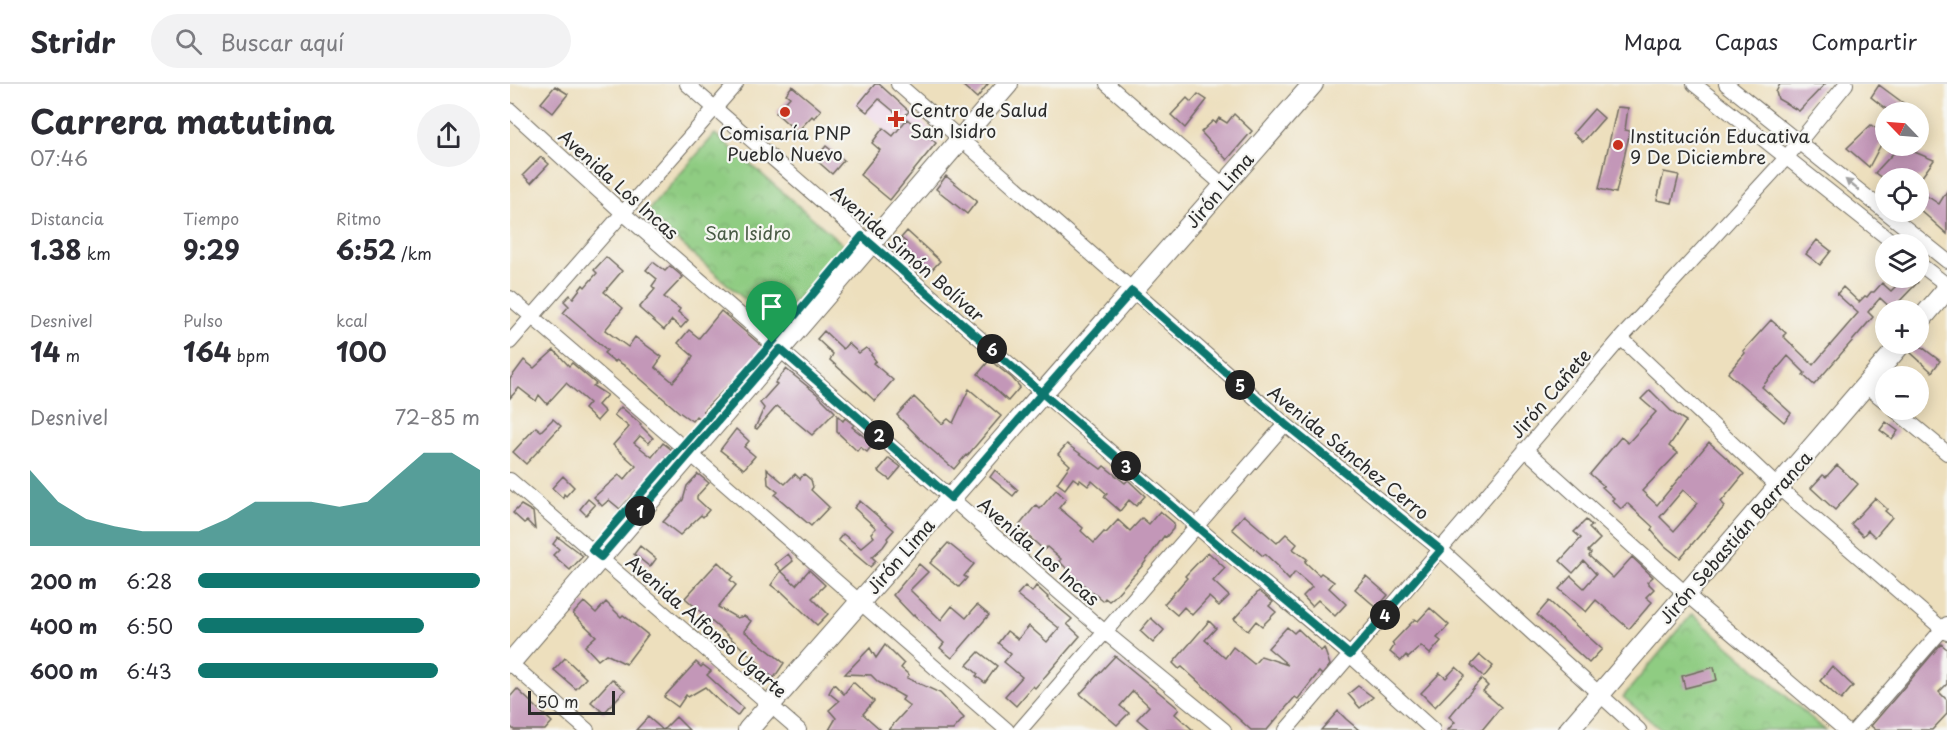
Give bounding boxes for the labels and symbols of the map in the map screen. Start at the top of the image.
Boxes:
place label: Centro de Salud San Isidro [910,96,1048,144]
north arrow [1875,102,1929,156]
marker: Comisaría PNP Pueblo Nuevo [778,105,792,119]
marker: Centro de Salud San Isidro [887,110,905,128]
place label: Comisaría PNP Pueblo Nuevo [719,119,851,167]
place label: Institución Educativa 9 De Diciembre [1630,122,1810,170]
street label: Avenida Los Incas [553,123,685,245]
marker: Institución Educativa 9 De Diciembre [1611,138,1625,152]
street label: Jirón Lima [1178,146,1260,234]
street label: Avenida Simón Bolívar [825,179,991,328]
one-way arrow [1844,179,1860,192]
park label: San Isidro [705,219,791,246]
pin [746,281,797,343]
pin: 6 [977,334,1007,364]
street label: Jirón Cañete [1503,342,1597,444]
pin: 5 [1225,370,1255,400]
street label: Avenida Sánchez Cerro [1263,378,1435,526]
pin: 2 [864,420,894,450]
street label: Jirón Sebastián Barranca [1652,444,1818,630]
pin: 3 [1111,451,1141,481]
street label: Avenida Los Incas [972,490,1106,612]
pin: 1 [625,496,655,526]
street label: Jirón Lima [859,512,941,600]
street label: Avenida Alfonso Ugarte [620,548,794,704]
pin: 4 [1370,600,1400,630]
scale bar [528,688,615,716]

